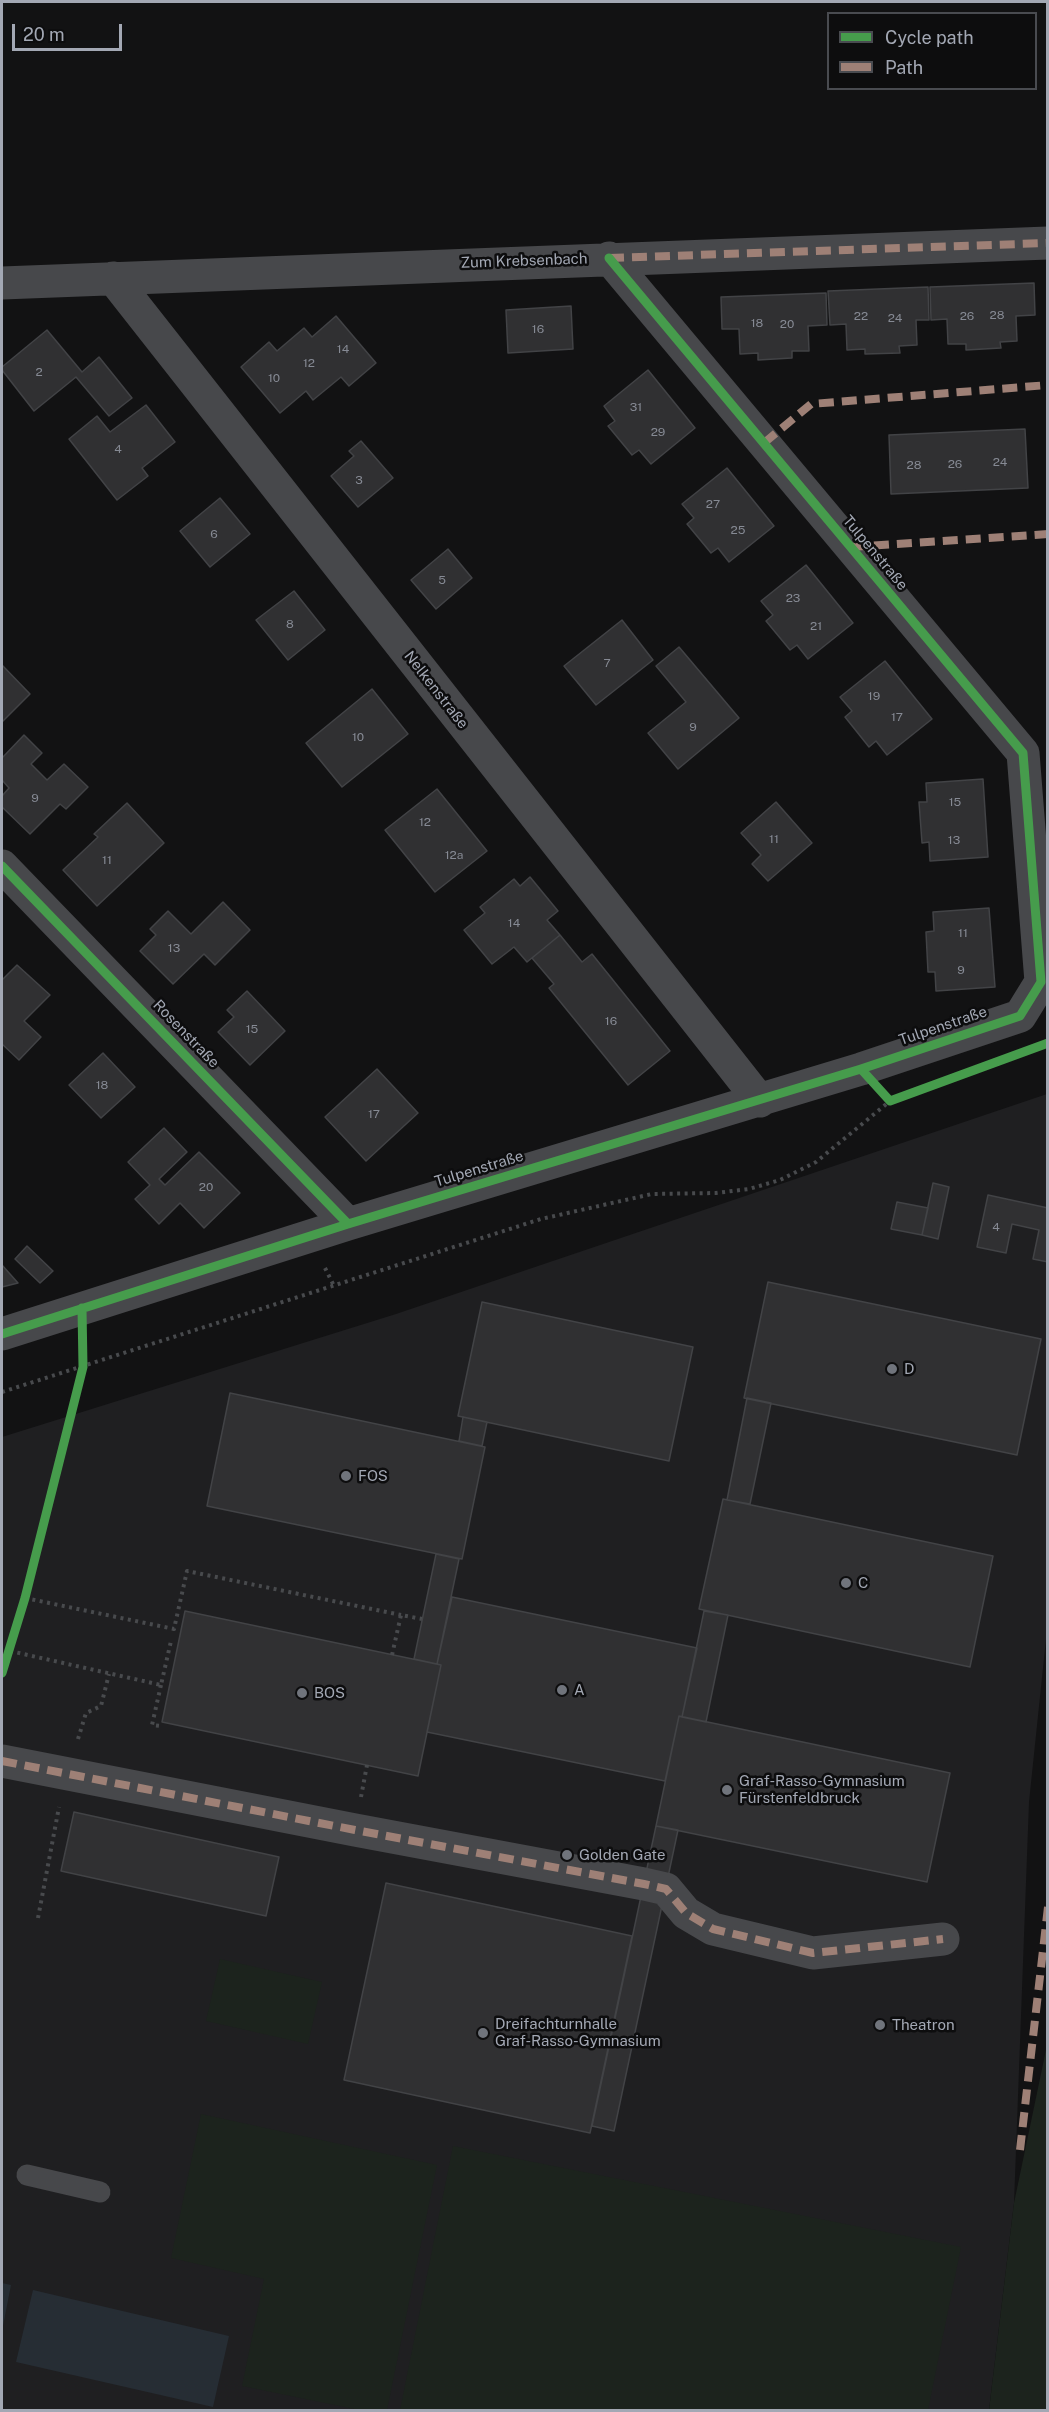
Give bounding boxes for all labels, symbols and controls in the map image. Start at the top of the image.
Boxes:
scale bar [15,12,124,50]
legend [827,12,1037,90]
text: 20 m [23,24,65,45]
text: Cycle path [885,27,974,48]
text: Path [885,57,923,78]
street label: Zum Krebsenbach [460,250,588,272]
house number: 28 [990,308,1004,322]
house number: 22 [854,309,868,323]
house number: 26 [960,309,974,323]
house number: 24 [888,311,902,325]
house number: 18 [751,316,763,330]
house number: 20 [780,317,794,331]
house number: 16 [532,322,544,336]
house number: 14 [337,342,349,356]
house number: 12 [303,356,315,370]
house number: 2 [35,365,43,379]
house number: 10 [268,371,280,385]
house number: 31 [630,400,642,414]
house number: 29 [651,425,665,439]
house number: 4 [114,442,122,456]
house number: 24 [993,455,1007,469]
house number: 26 [948,457,962,471]
house number: 28 [907,458,921,472]
house number: 3 [355,473,363,487]
house number: 27 [706,497,720,511]
street label: Tulpenstraße [839,512,911,594]
house number: 25 [731,523,745,537]
house number: 6 [210,527,218,541]
house number: 5 [438,573,446,587]
house number: 23 [786,591,800,605]
house number: 8 [286,617,294,631]
house number: 21 [810,619,822,633]
street label: Nelkenstraße [400,647,472,733]
house number: 7 [603,656,611,670]
house number: 19 [868,689,880,703]
house number: 17 [891,710,903,724]
house number: 9 [689,720,697,734]
house number: 10 [352,730,364,744]
house number: 9 [31,791,39,805]
house number: 15 [949,795,961,809]
house number: 12 [419,815,431,829]
house number: 11 [769,832,779,846]
house number: 13 [948,833,960,847]
house number: 12a [445,848,463,862]
house number: 11 [102,853,112,867]
house number: 14 [508,916,520,930]
house number: 11 [958,926,968,940]
house number: 13 [168,941,180,955]
house number: 9 [957,963,965,977]
street label: Rosenstraße [149,996,223,1072]
street label: Tulpenstraße [897,1003,989,1049]
house number: 16 [605,1014,617,1028]
house number: 15 [246,1022,258,1036]
house number: 18 [96,1078,108,1092]
house number: 17 [368,1107,380,1121]
street label: Tulpenstraße [432,1147,526,1191]
house number: 20 [199,1180,213,1194]
house number: 4 [992,1220,1000,1234]
place label: D [904,1360,914,1378]
marker: D [885,1362,899,1376]
place label: FOS [358,1467,388,1485]
marker: FOS [339,1469,353,1483]
place label: C [858,1574,868,1592]
marker: C [839,1576,853,1590]
place label: A [574,1681,585,1699]
marker: A [555,1683,569,1697]
place label: BOS [314,1684,345,1702]
marker: BOS [295,1686,309,1700]
place label: Graf-Rasso-Gymnasium Fürstenfeldbruck [739,1772,905,1807]
marker: Graf-Rasso-Gymnasium Fürstenfeldbruck [720,1783,734,1797]
place label: Golden Gate [579,1846,665,1864]
marker: Golden Gate [560,1848,574,1862]
place label: Dreifachturnhalle Graf-Rasso-Gymnasium [495,2015,661,2050]
place label: Theatron [892,2016,955,2034]
marker: Theatron [873,2018,887,2032]
marker: Dreifachturnhalle Graf-Rasso-Gymnasium [476,2026,490,2040]

